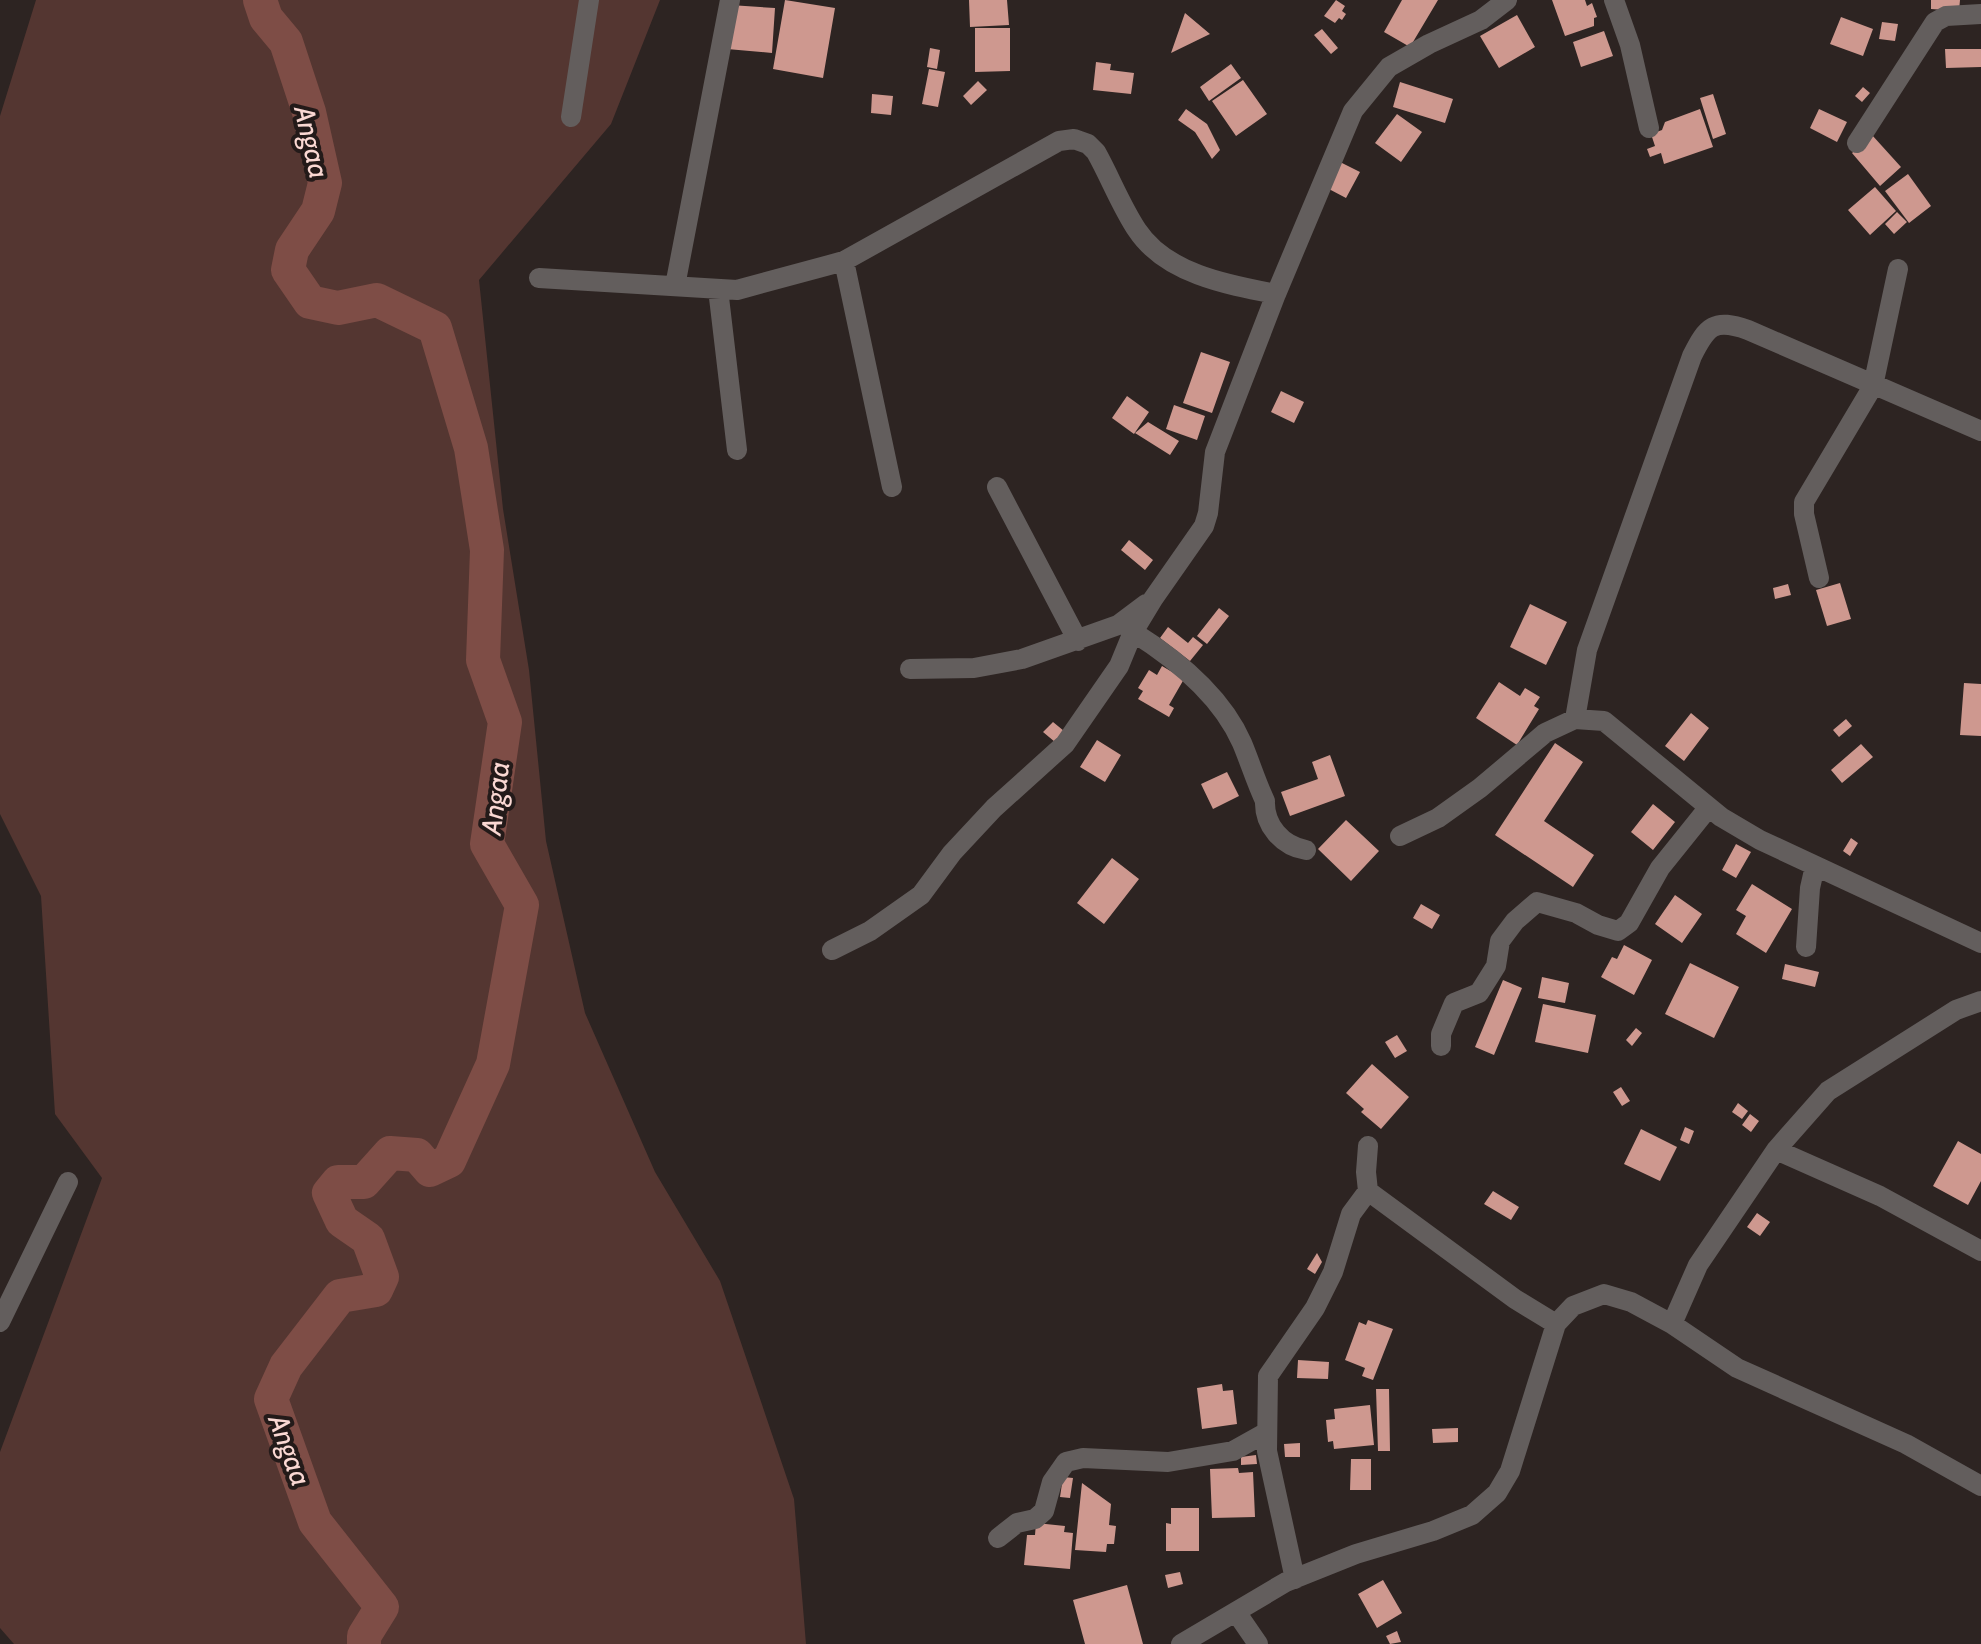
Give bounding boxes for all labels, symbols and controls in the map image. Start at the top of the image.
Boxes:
water label: Angaa [287,100,337,182]
water label: Angaa [473,759,516,838]
water label: Angaa [261,1408,319,1490]

